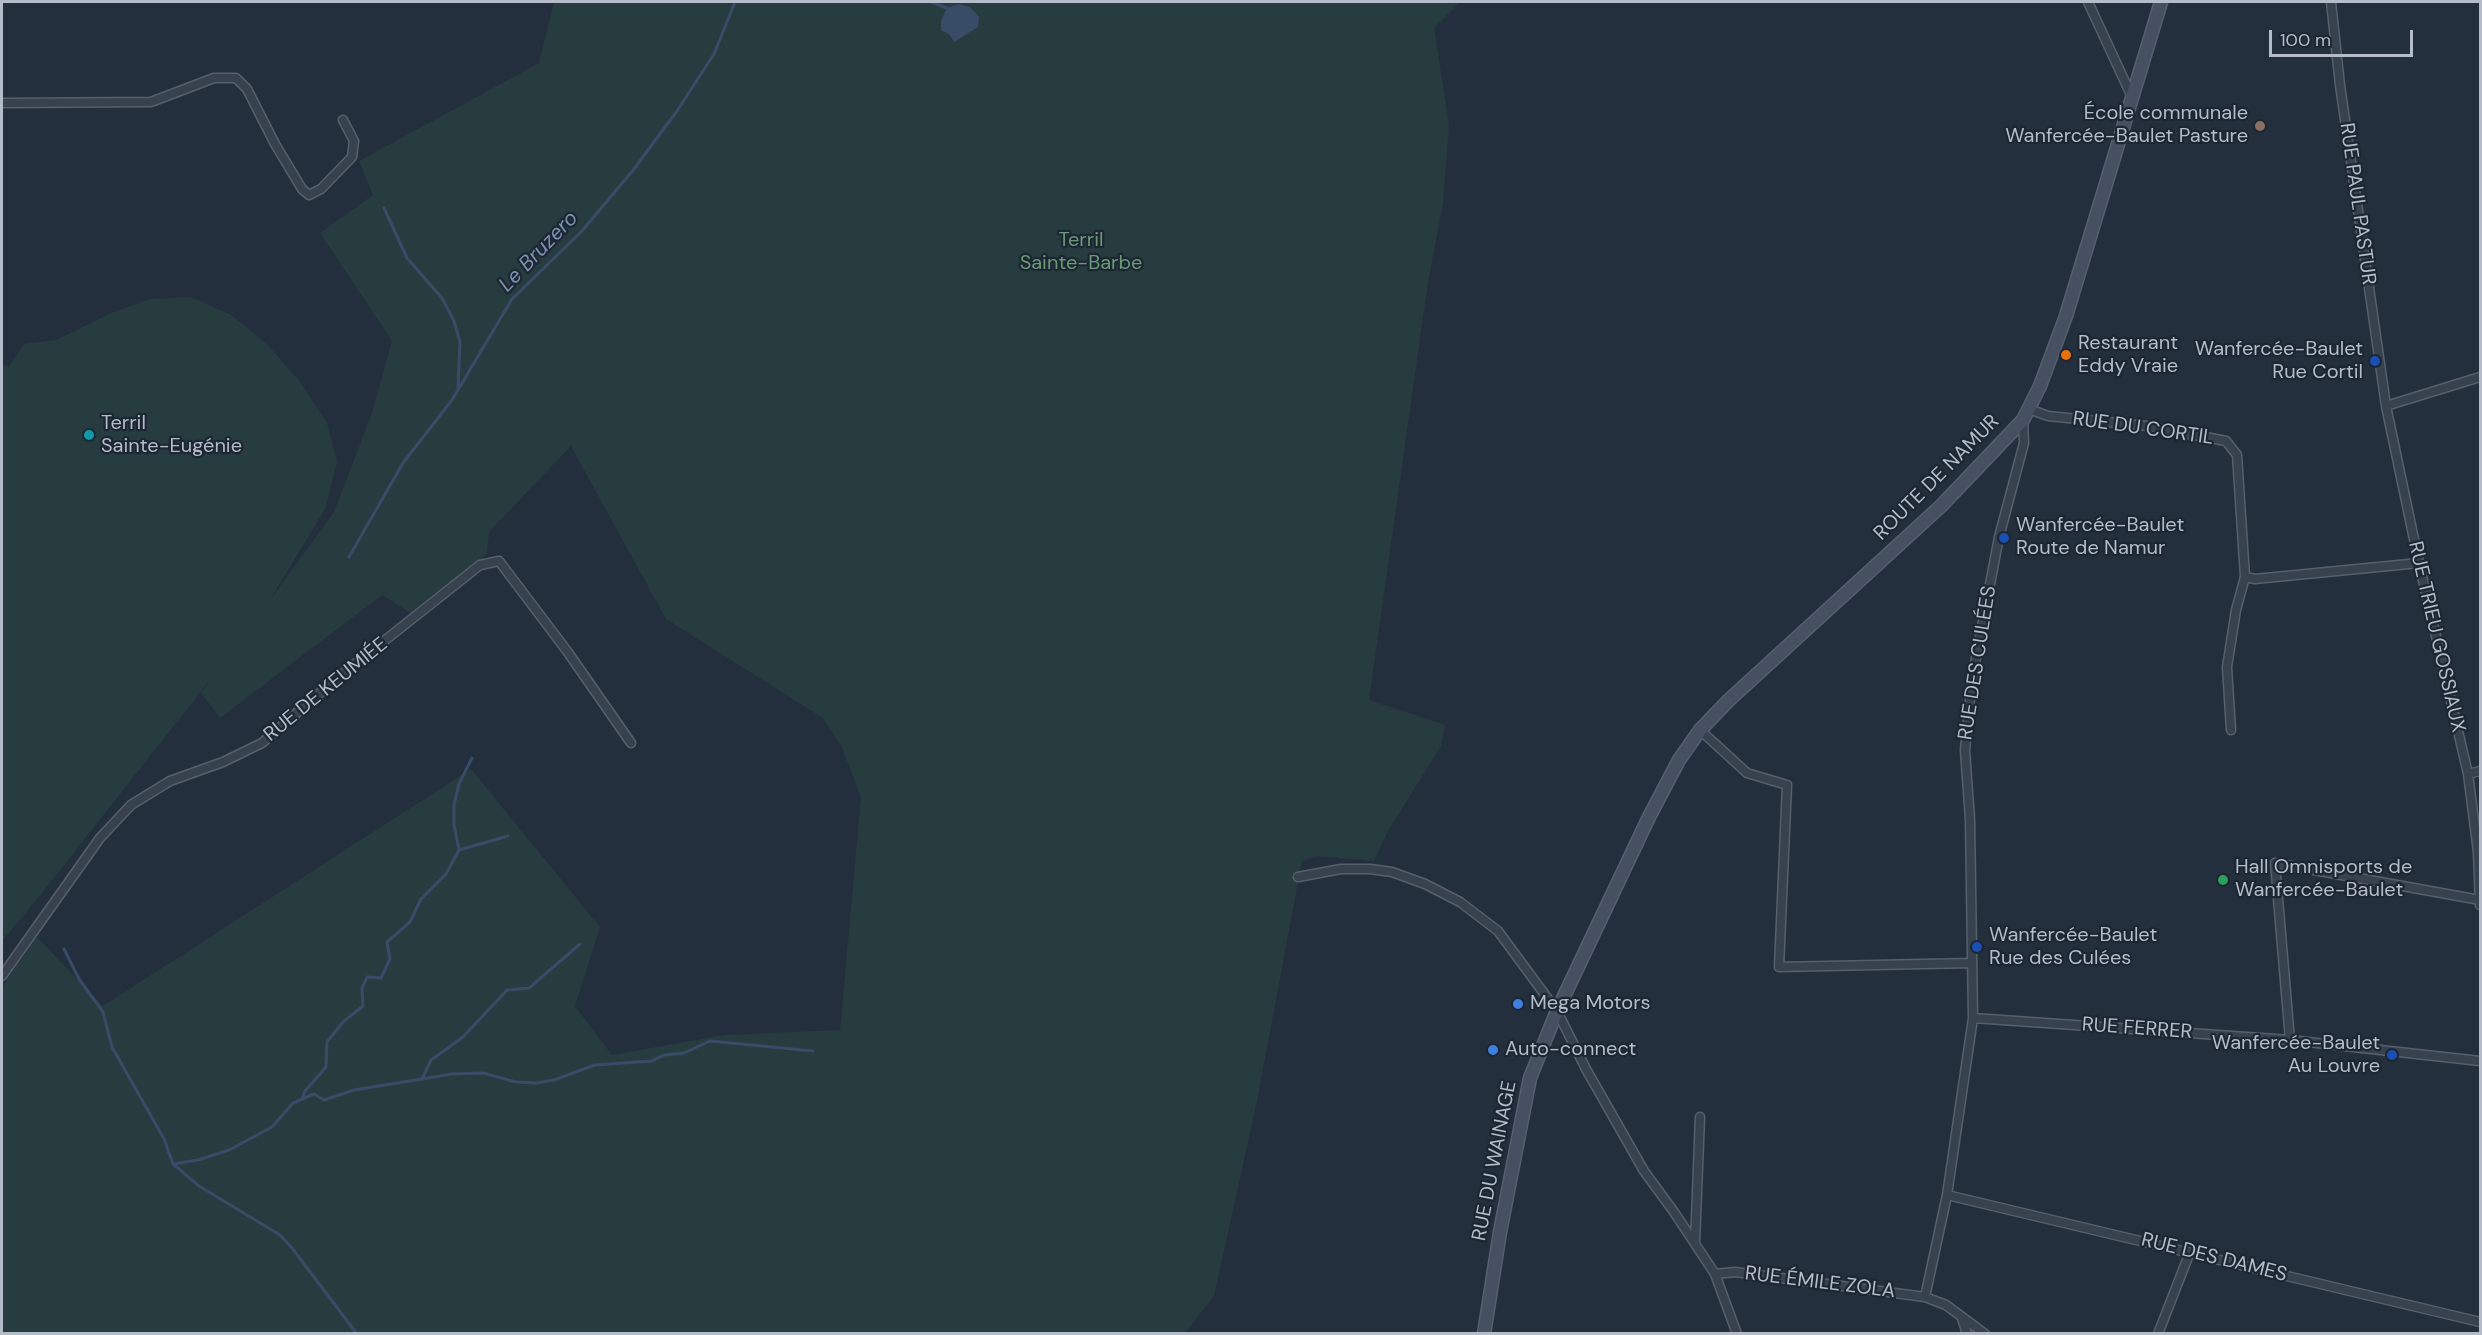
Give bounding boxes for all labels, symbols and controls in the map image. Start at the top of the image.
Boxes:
scale bar [2272,18,2416,56]
text: 100 m [2280,28,2331,52]
place label: École communale Wanfercée-Baulet Pasture [2005,102,2248,149]
marker: École communale Wanfercée-Baulet Pasture [2253,119,2267,133]
street label: RUE PAUL PASTUR [2334,121,2380,287]
water label: Le Bruzero [494,206,584,298]
park label: Terril Sainte-Barbe [1020,229,1142,276]
place label: Restaurant Eddy Vraie [2078,332,2178,379]
place label: Wanfercée-Baulet Rue Cortil [2195,338,2363,385]
marker: Restaurant Eddy Vraie [2059,348,2073,362]
marker: Wanfercée-Baulet Rue Cortil [2368,354,2382,368]
street label: RUE DU CORTIL [2071,407,2215,451]
street label: ROUTE DE NAMUR [1869,410,2005,546]
place label: Terril Sainte-Eugénie [101,412,242,459]
marker: Terril Sainte-Eugénie [82,428,96,442]
place label: Wanfercée-Baulet Route de Namur [2016,514,2184,561]
marker: Wanfercée-Baulet Route de Namur [1997,531,2011,545]
street label: RUE TRIEU GOSSIAUX [2402,539,2470,735]
street label: RUE DES CULÉES [1954,584,2002,742]
street label: RUE DE KEUMIÉE [259,633,393,747]
place label: Hall Omnisports de Wanfercée-Baulet [2235,856,2412,903]
marker: Hall Omnisports de Wanfercée-Baulet [2216,873,2230,887]
place label: Wanfercée-Baulet Rue des Culées [1989,924,2157,971]
marker: Wanfercée-Baulet Rue des Culées [1970,940,1984,954]
place label: Mega Motors [1530,992,1651,1016]
marker: Mega Motors [1511,997,1525,1011]
street label: RUE FERRER [2081,1013,2193,1045]
place label: Wanfercée-Baulet Au Louvre [2212,1032,2380,1079]
place label: Auto-connect [1505,1038,1636,1062]
marker: Auto-connect [1486,1043,1500,1057]
marker: Wanfercée-Baulet Au Louvre [2385,1048,2399,1062]
street label: RUE DU WAINAGE [1468,1079,1522,1243]
street label: RUE DES DAMES [2139,1228,2289,1288]
street label: RUE ÉMILE ZOLA [1743,1262,1897,1304]

